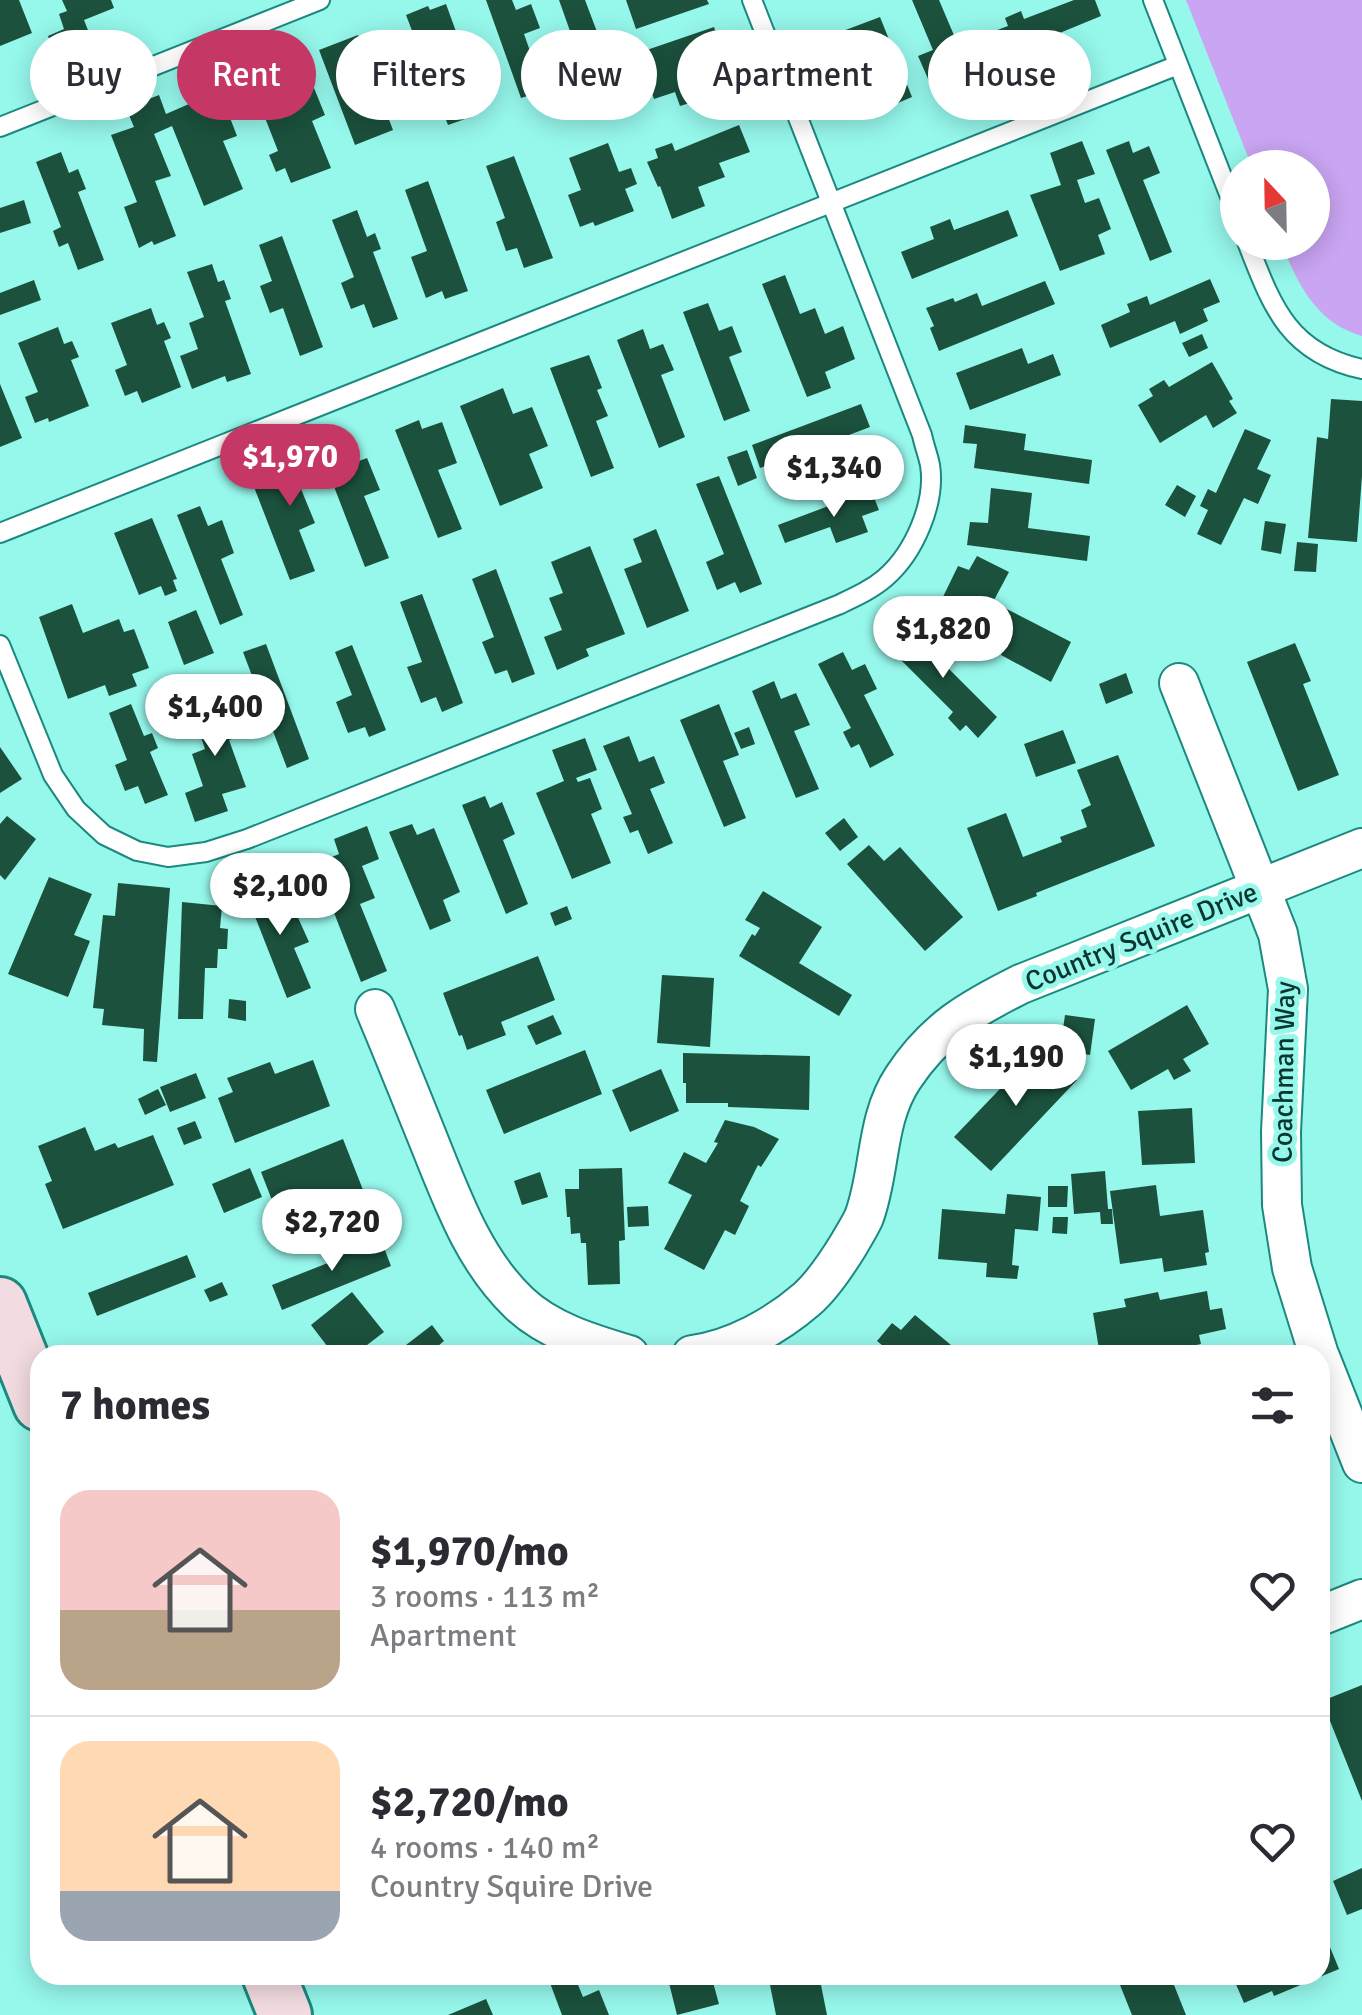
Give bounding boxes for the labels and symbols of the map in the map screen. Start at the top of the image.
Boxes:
north arrow [1220,150,1330,260]
pin: $1,970 [209,424,371,509]
pin: $1,340 [753,435,915,520]
pin: $1,820 [862,596,1024,681]
pin: $1,400 [134,674,296,759]
pin: $2,100 [199,853,361,938]
street label: Country Squire Drive [1020,875,1263,999]
street label: Coachman Way [1265,981,1303,1163]
pin: $1,190 [935,1024,1097,1109]
pin: $2,720 [251,1189,413,1274]

